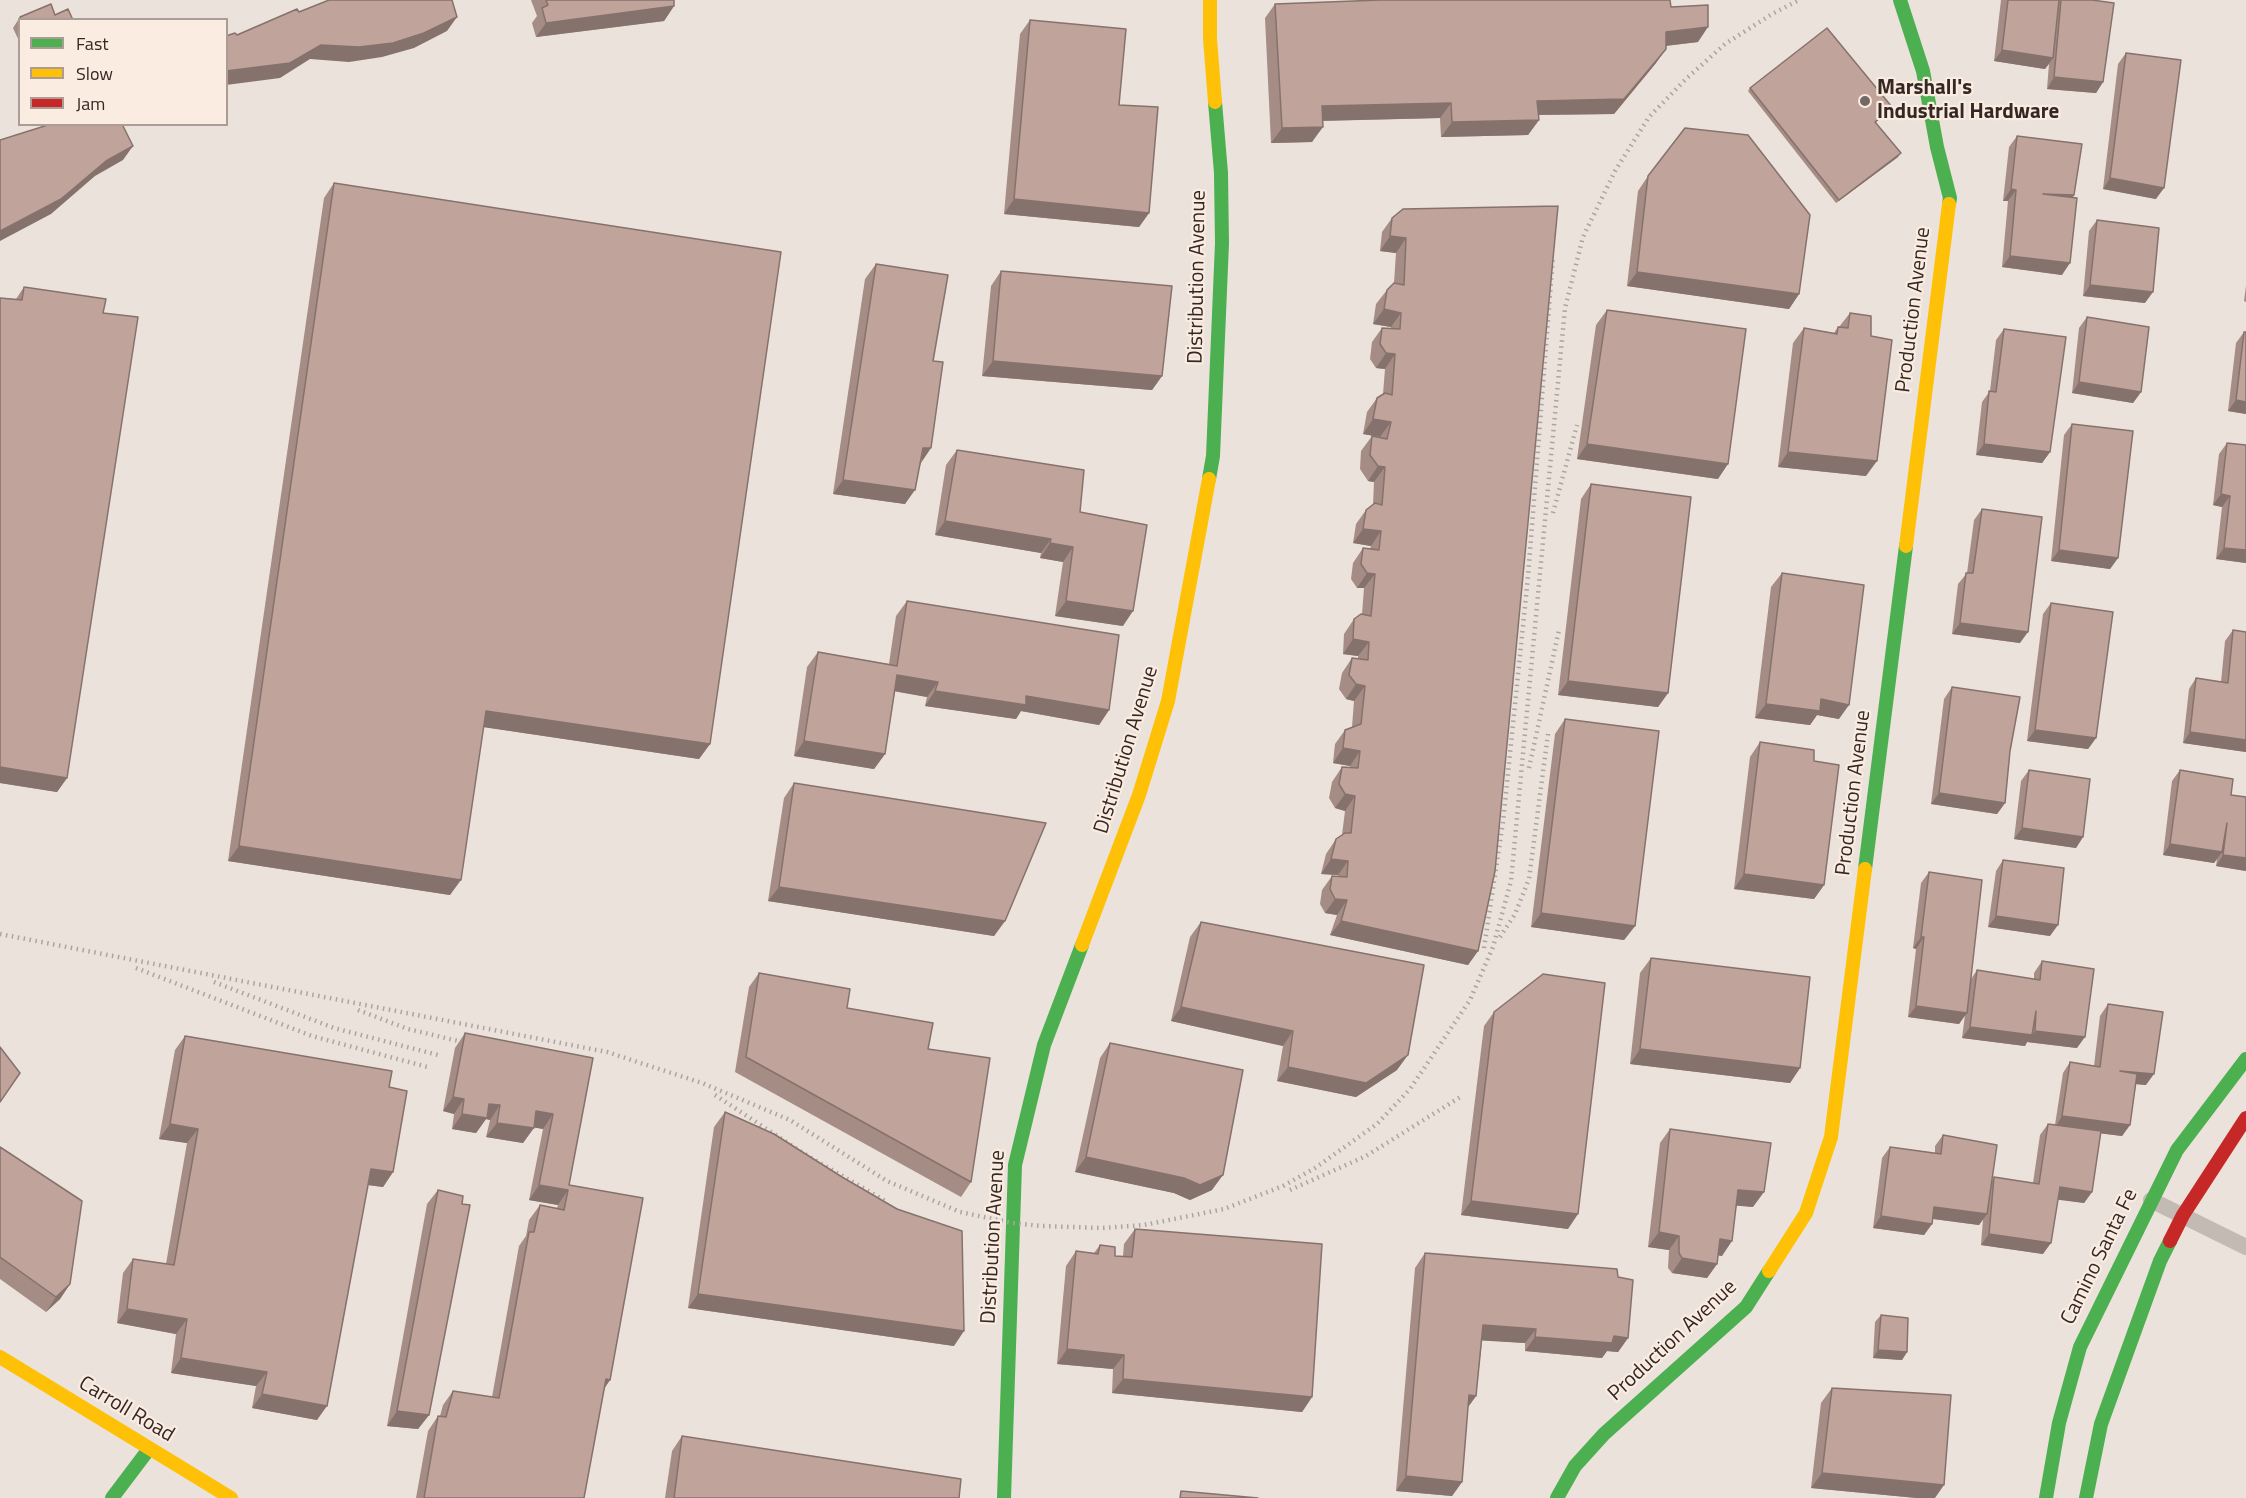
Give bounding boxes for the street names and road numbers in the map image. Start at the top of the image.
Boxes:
street label: Distribution Avenue [1184,190,1212,364]
street label: Production Avenue [1891,226,1937,394]
street label: Distribution Avenue [1090,663,1164,837]
street label: Production Avenue [1831,709,1877,877]
street label: Distribution Avenue [977,1149,1011,1325]
street label: Camino Santa Fe [2056,1185,2144,1329]
street label: Production Avenue [1603,1275,1743,1407]
street label: Carroll Road [74,1372,178,1448]

